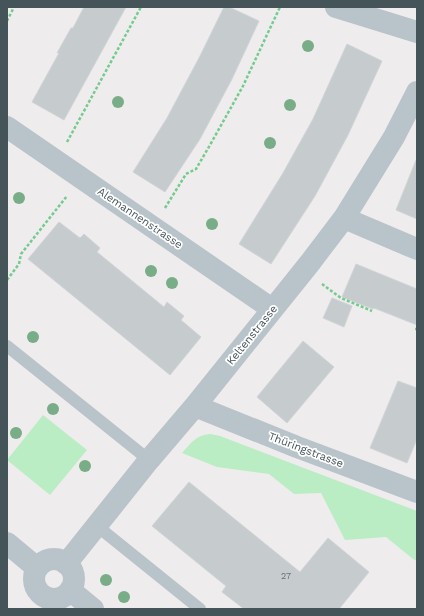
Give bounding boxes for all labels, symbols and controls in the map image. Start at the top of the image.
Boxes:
street label: Alemannenstrasse [95,185,185,251]
street label: Keltenstrasse [224,303,280,367]
street label: Thüringstrasse [267,430,345,470]
house number: 27 [281,571,291,581]

